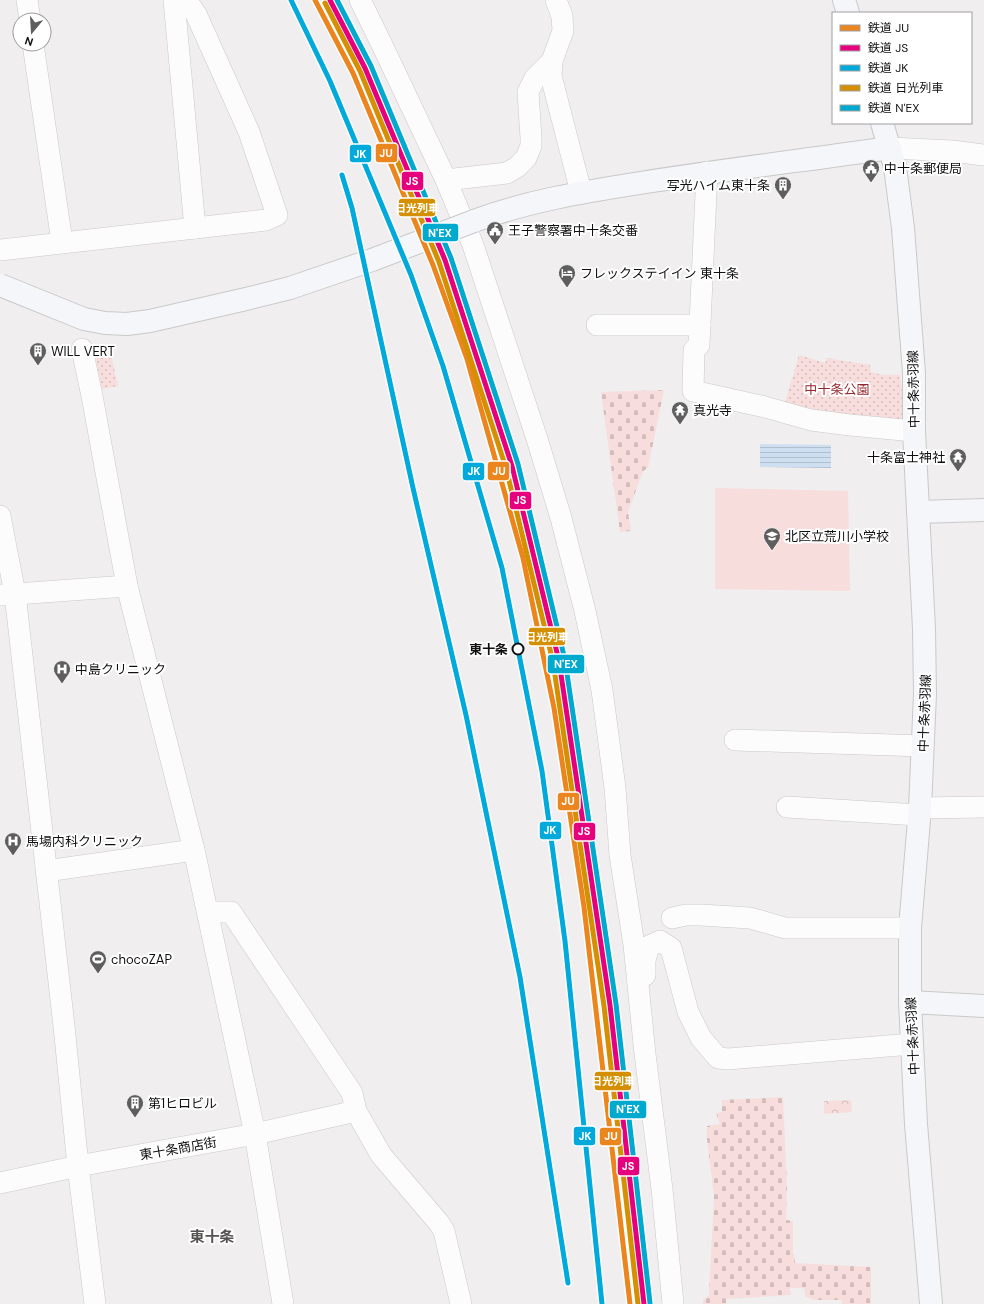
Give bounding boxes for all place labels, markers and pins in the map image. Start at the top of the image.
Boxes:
public building icon: 中十条郵便局 [861,158,881,183]
place label: 中十条郵便局 [884,160,962,177]
building icon: 写光ハイム東十条 [773,175,793,200]
place label: 写光ハイム東十条 [667,177,770,194]
public building icon: 王子警察署中十条交番 [485,220,505,245]
place label: 王子警察署中十条交番 [508,222,638,239]
hotel icon: フレックステイイン 東十条 [557,263,577,288]
place label: フレックステイイン 東十条 [580,265,739,282]
building icon: WILL VERT [28,341,48,366]
place label: WILL VERT [51,343,115,360]
temple icon: 真光寺 [670,400,690,425]
place label: 真光寺 [693,402,732,419]
temple icon: 十条富士神社 [948,447,968,472]
place label: 十条富士神社 [867,449,945,466]
school or university icon: 北区立荒川小学校 [762,526,782,551]
place label: 北区立荒川小学校 [785,528,889,545]
place label: 東十条 [469,641,508,658]
marker: 東十条 [511,642,525,656]
hospital icon: 中島クリニック [52,659,72,684]
place label: 中島クリニック [75,661,166,678]
hospital icon: 馬場内科クリニック [3,831,23,856]
place label: 馬場内科クリニック [26,833,143,850]
sports icon: chocoZAP [88,949,108,974]
place label: chocoZAP [111,951,172,968]
building icon: 第1ヒロビル [125,1093,145,1118]
place label: 第1ヒロビル [148,1095,217,1112]

